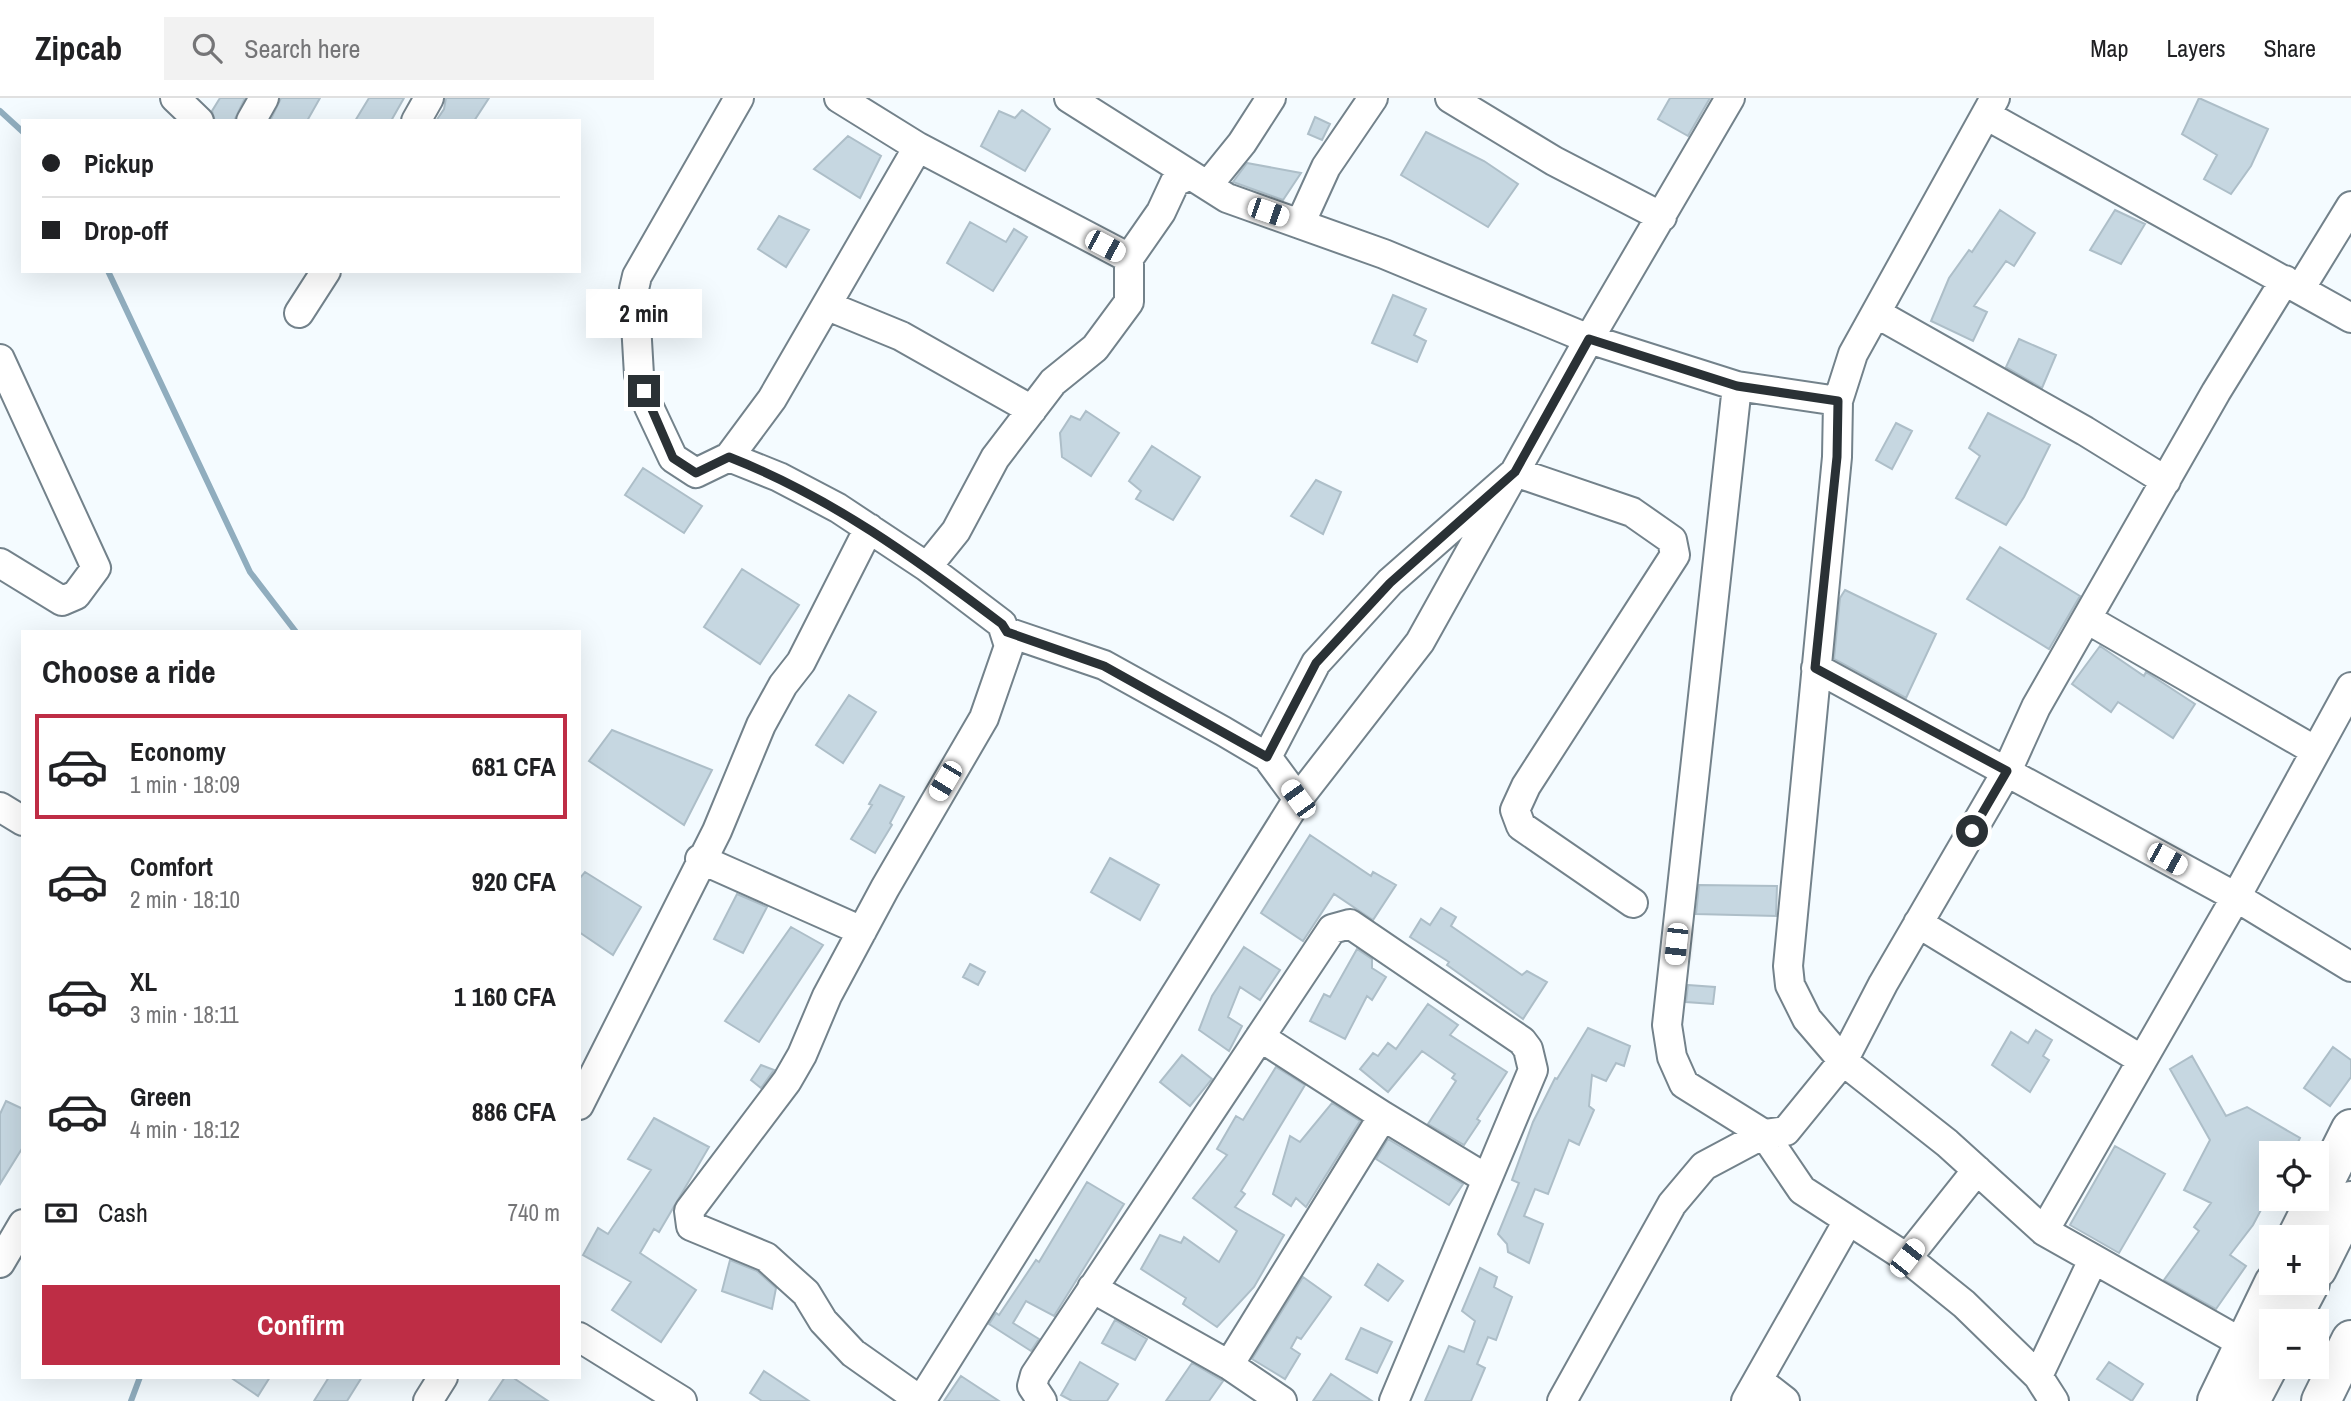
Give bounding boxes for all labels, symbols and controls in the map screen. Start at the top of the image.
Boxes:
search box [164,17,654,80]
text: Zipcab [35,26,122,70]
icon: search [188,29,226,67]
text: Search here [244,31,360,66]
text: Map [2090,32,2128,64]
text: Layers [2166,32,2225,64]
text: Share [2263,32,2316,64]
text: Pickup [84,146,154,181]
car [1245,195,1292,229]
text: Drop-off [84,213,168,248]
car [1082,227,1129,265]
callout: 2 min [586,289,702,338]
text: 2 min [619,298,669,329]
route end [628,375,660,407]
text: Choose a ride [42,650,216,693]
text: Economy [130,734,226,769]
icon: car [46,735,109,798]
text: 681 CFA [472,749,556,784]
car [926,758,965,804]
text: 1 min · 18:09 [130,769,240,800]
car [1278,776,1319,822]
route start [1956,815,1988,847]
car [2144,840,2191,878]
text: Comfort [130,849,213,884]
icon: car [46,850,109,913]
text: 920 CFA [472,864,556,899]
text: 2 min · 18:10 [130,884,240,915]
car [1664,922,1689,966]
text: XL [130,964,157,999]
icon: car [46,965,109,1028]
text: 1 160 CFA [454,979,556,1014]
text: 3 min · 18:11 [130,999,239,1030]
text: Green [130,1079,192,1114]
icon: car [46,1080,109,1143]
text: 886 CFA [472,1094,556,1129]
text: 4 min · 18:12 [130,1114,240,1145]
map controls [2259,1141,2329,1379]
button: locate [2259,1141,2329,1211]
icon: cash [42,1194,80,1232]
text: Cash [98,1195,148,1230]
text: 740 m [508,1197,560,1228]
button: + [2259,1225,2329,1295]
car [1886,1235,1929,1281]
button: Confirm [42,1285,560,1365]
button: − [2259,1309,2329,1379]

